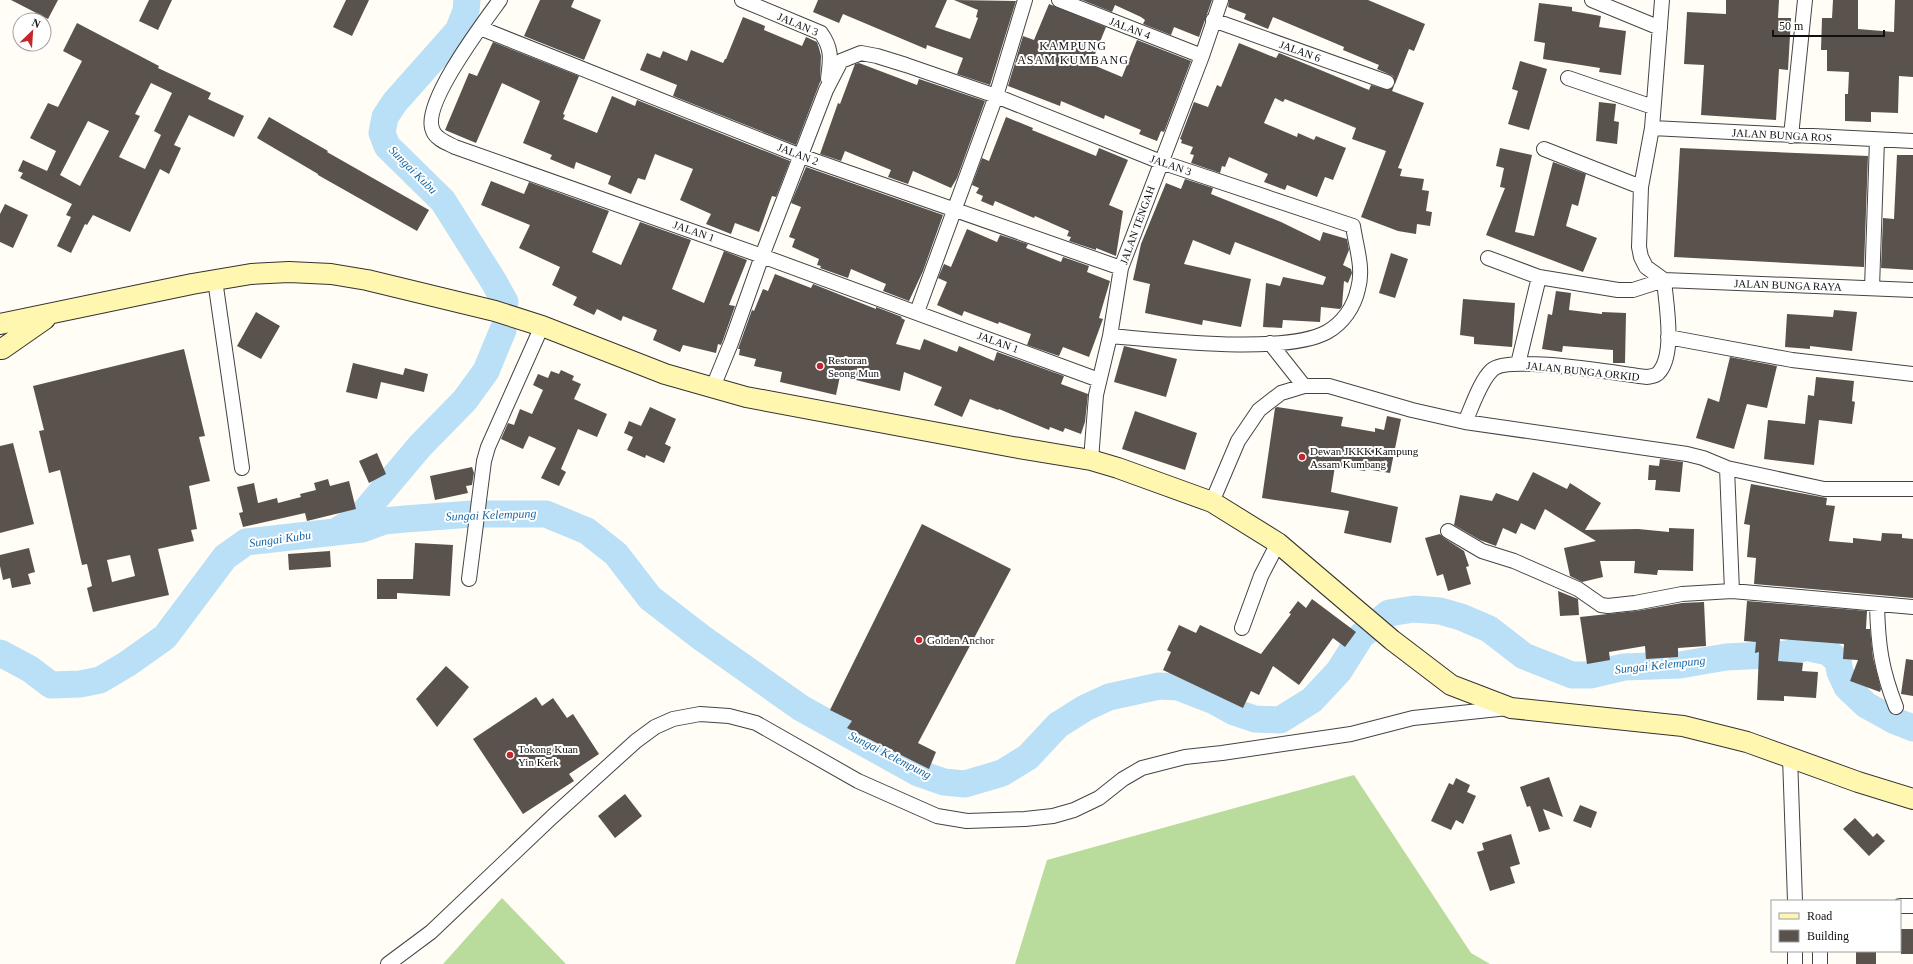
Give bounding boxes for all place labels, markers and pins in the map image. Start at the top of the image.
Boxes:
place label: Restoran Seong Mun [828,354,880,379]
marker: Restoran Seong Mun [815,361,825,371]
place label: Dewan JKKK Kampung Assam Kumbang [1310,445,1419,470]
marker: Dewan JKKK Kampung Assam Kumbang [1297,452,1307,462]
place label: Golden Anchor [927,634,995,646]
marker: Golden Anchor [914,635,924,645]
place label: Tokong Kuan Yin Kerk [518,743,579,768]
marker: Tokong Kuan Yin Kerk [505,750,515,760]

